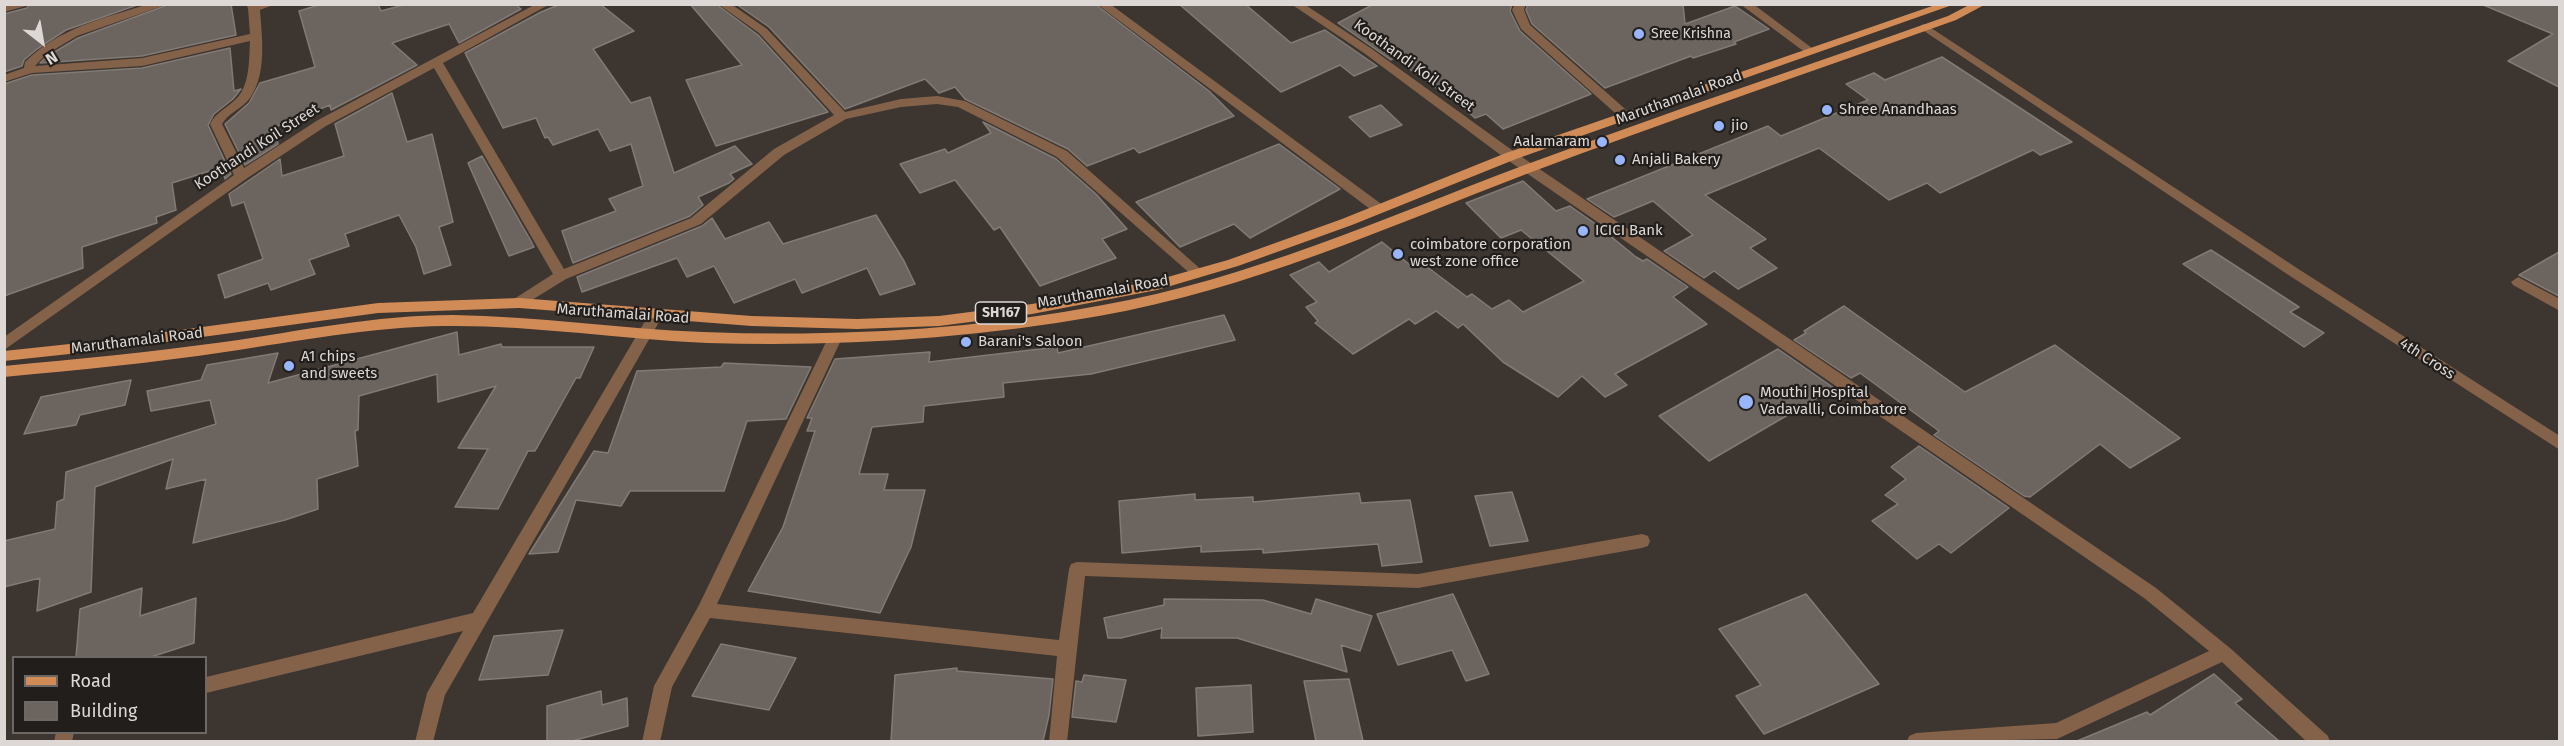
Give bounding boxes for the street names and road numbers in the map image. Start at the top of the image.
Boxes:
street label: Koothandi Koil Street [1350,16,1478,116]
street label: Maruthamalai Road [1614,67,1744,129]
street label: Koothandi Koil Street [191,100,323,194]
street label: Maruthamalai Road [1036,272,1170,312]
street label: Maruthamalai Road [556,300,690,328]
road number: SH167 [976,302,1026,324]
street label: Maruthamalai Road [70,324,204,358]
street label: 4th Cross [2396,334,2458,384]

